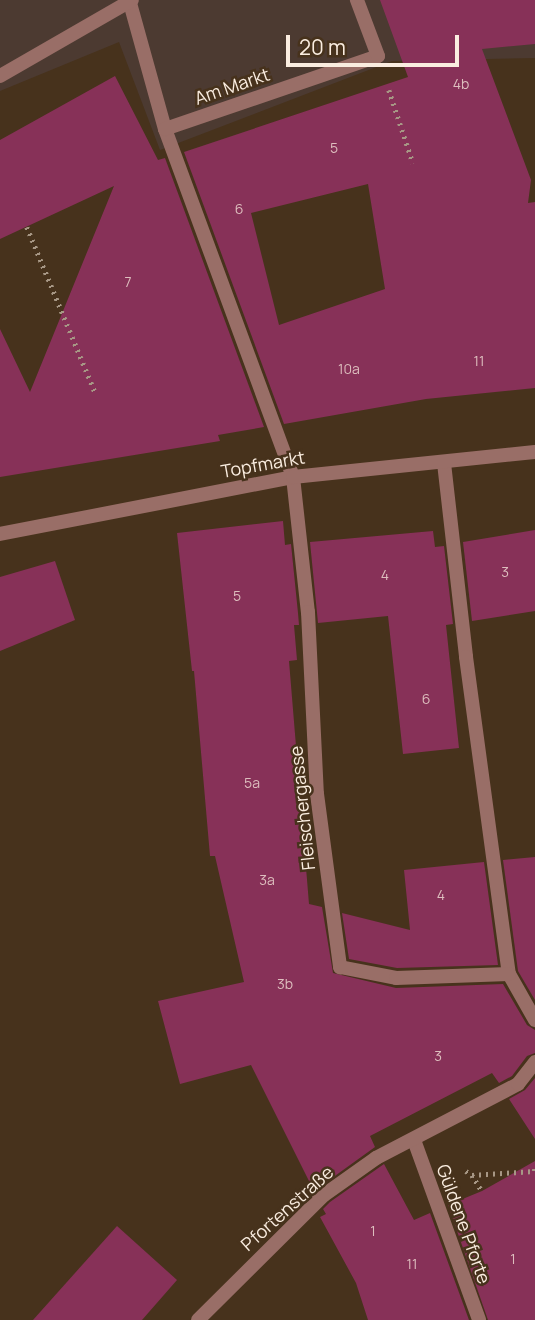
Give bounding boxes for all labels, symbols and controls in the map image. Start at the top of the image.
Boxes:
scale bar [290,21,463,65]
text: 20 m [299,33,346,61]
street label: Am Markt [192,63,272,109]
house number: 4b [453,76,469,92]
house number: 5 [330,140,338,156]
house number: 6 [235,201,243,217]
house number: 7 [124,274,132,290]
house number: 11 [474,353,484,369]
house number: 10a [338,361,360,377]
street label: Topfmarkt [219,446,307,482]
house number: 3 [501,564,509,580]
house number: 4 [381,567,389,583]
house number: 5 [233,588,241,604]
house number: 6 [422,691,430,707]
street label: Fleischergasse [285,745,319,871]
house number: 5a [244,775,260,791]
house number: 3a [259,872,275,888]
house number: 4 [437,887,445,903]
house number: 3b [277,976,293,992]
house number: 3 [434,1048,442,1064]
street label: Pfortenstraße [236,1161,338,1255]
street label: Güldene Pforte [432,1161,496,1287]
house number: 1 [370,1223,376,1239]
house number: 1 [510,1251,516,1267]
house number: 11 [407,1256,417,1272]

